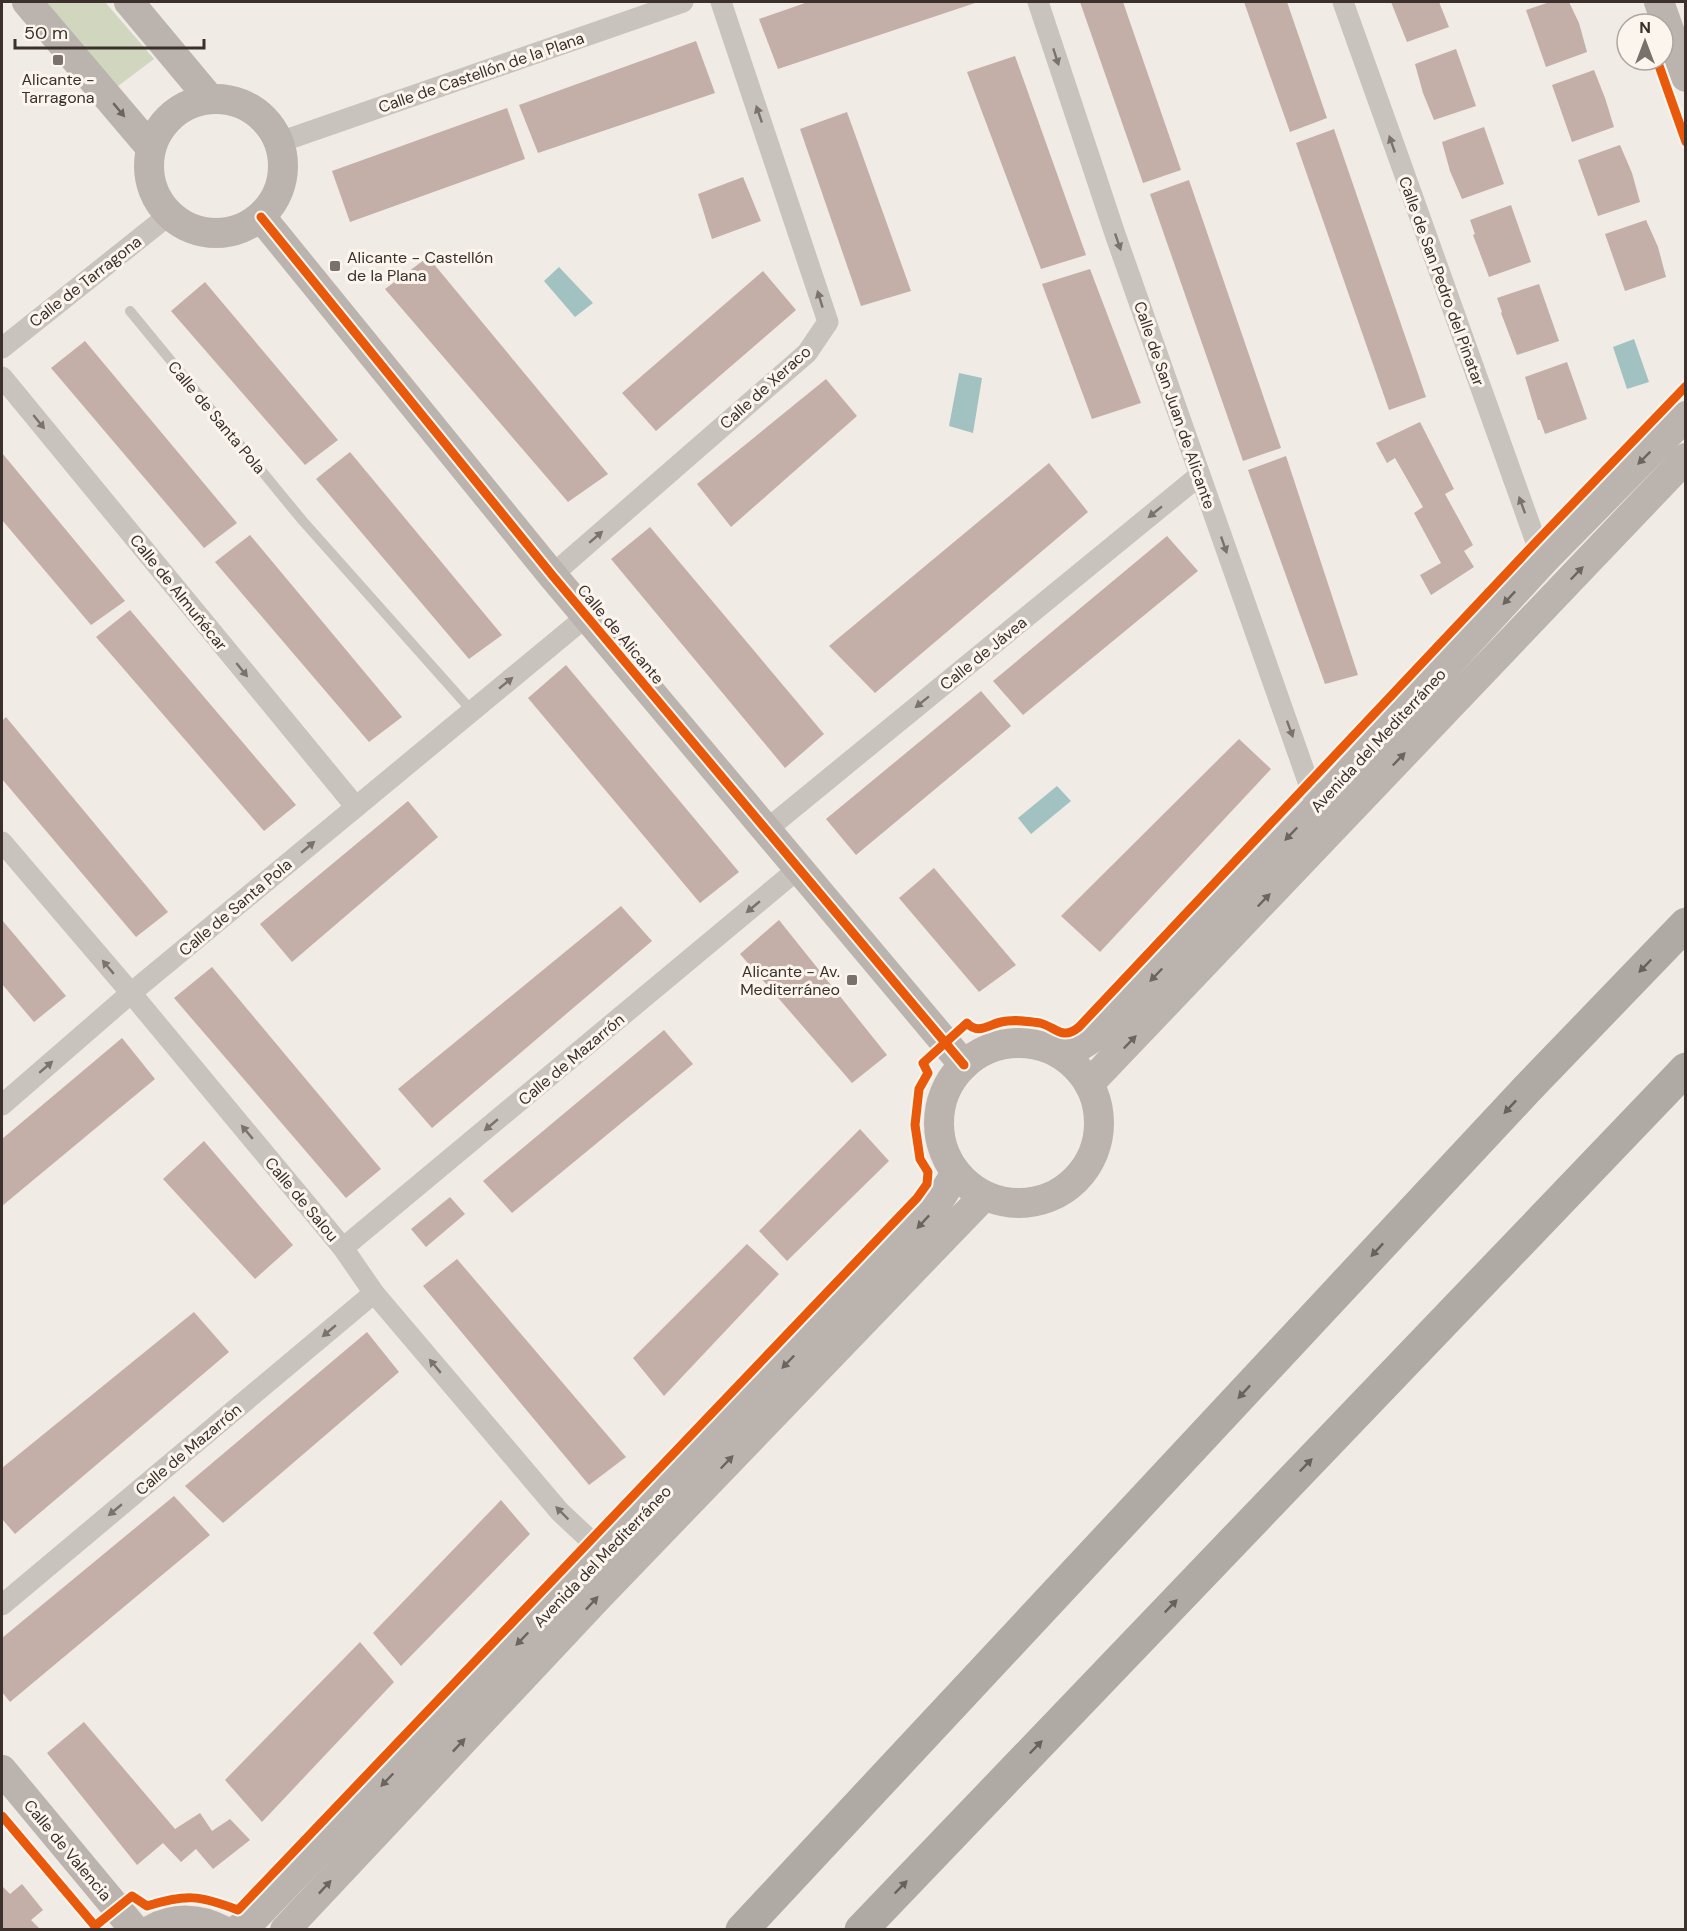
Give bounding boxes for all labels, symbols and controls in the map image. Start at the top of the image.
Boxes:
scale bar [15,12,204,50]
north arrow [1615,12,1675,72]
text: N [1639,17,1651,38]
text: 50 m [24,21,68,45]
street label: Calle de Castellón de la Plana [375,27,587,118]
one-way arrow [1052,48,1061,66]
marker: Alicante - Tarragona [51,53,65,67]
place label: Alicante - Tarragona [21,69,95,108]
one-way arrow [112,102,125,118]
one-way arrow [753,105,763,123]
one-way arrow [1387,135,1397,153]
street label: Calle de San Pedro del Pinatar [1394,174,1489,389]
street label: Calle de Tarragona [25,231,146,332]
one-way arrow [1113,233,1123,251]
place label: Alicante - Castellón de la Plana [347,247,493,286]
marker: Alicante - Castellón de la Plana [328,259,342,273]
one-way arrow [815,289,825,307]
street label: Calle de San Juan de Alicante [1129,299,1220,512]
street label: Calle de Xeraco [715,341,815,434]
street label: Calle de Santa Pola [163,357,270,478]
one-way arrow [32,414,45,430]
one-way arrow [1638,450,1652,464]
one-way arrow [1517,496,1527,514]
one-way arrow [1147,506,1162,518]
street label: Calle de Almuñécar [125,530,232,655]
one-way arrow [588,531,603,544]
one-way arrow [1220,536,1230,554]
one-way arrow [1569,566,1583,580]
street label: Calle de Alicante [573,580,669,689]
one-way arrow [1503,590,1516,605]
street label: Calle de Jávea [935,612,1031,695]
one-way arrow [236,662,249,678]
street label: Avenida del Mediterráneo [1306,664,1451,817]
one-way arrow [498,676,514,689]
one-way arrow [915,696,930,708]
one-way arrow [1285,720,1295,738]
one-way arrow [1392,752,1406,767]
one-way arrow [1284,826,1298,841]
one-way arrow [300,841,315,854]
street label: Calle de Santa Pola [175,854,296,961]
one-way arrow [1257,893,1271,908]
one-way arrow [745,900,761,913]
one-way arrow [102,959,115,975]
one-way arrow [1638,959,1652,974]
place label: Alicante - Av. Mediterráneo [740,961,840,1000]
one-way arrow [1150,967,1164,981]
marker: Alicante - Av. Mediterráneo [845,973,859,987]
street label: Calle de Mazarrón [514,1009,629,1110]
one-way arrow [1122,1035,1136,1049]
one-way arrow [38,1061,53,1074]
one-way arrow [1504,1100,1518,1114]
one-way arrow [483,1119,499,1132]
one-way arrow [241,1125,254,1140]
street label: Calle de Salou [260,1153,343,1246]
one-way arrow [916,1214,930,1229]
one-way arrow [1371,1242,1384,1257]
one-way arrow [321,1324,337,1337]
one-way arrow [781,1355,795,1370]
one-way arrow [429,1358,442,1373]
one-way arrow [1237,1385,1251,1400]
street label: Calle de Mazarrón [131,1399,246,1500]
one-way arrow [720,1456,734,1470]
one-way arrow [1299,1457,1313,1472]
street label: Avenida del Mediterráneo [529,1481,676,1632]
one-way arrow [107,1503,123,1516]
one-way arrow [556,1507,570,1521]
one-way arrow [585,1596,599,1610]
one-way arrow [1164,1598,1178,1613]
one-way arrow [515,1632,529,1646]
one-way arrow [451,1738,465,1752]
one-way arrow [1029,1740,1043,1754]
one-way arrow [381,1772,394,1787]
street label: Calle de Valencia [19,1795,116,1905]
one-way arrow [318,1880,331,1895]
one-way arrow [894,1881,908,1895]

